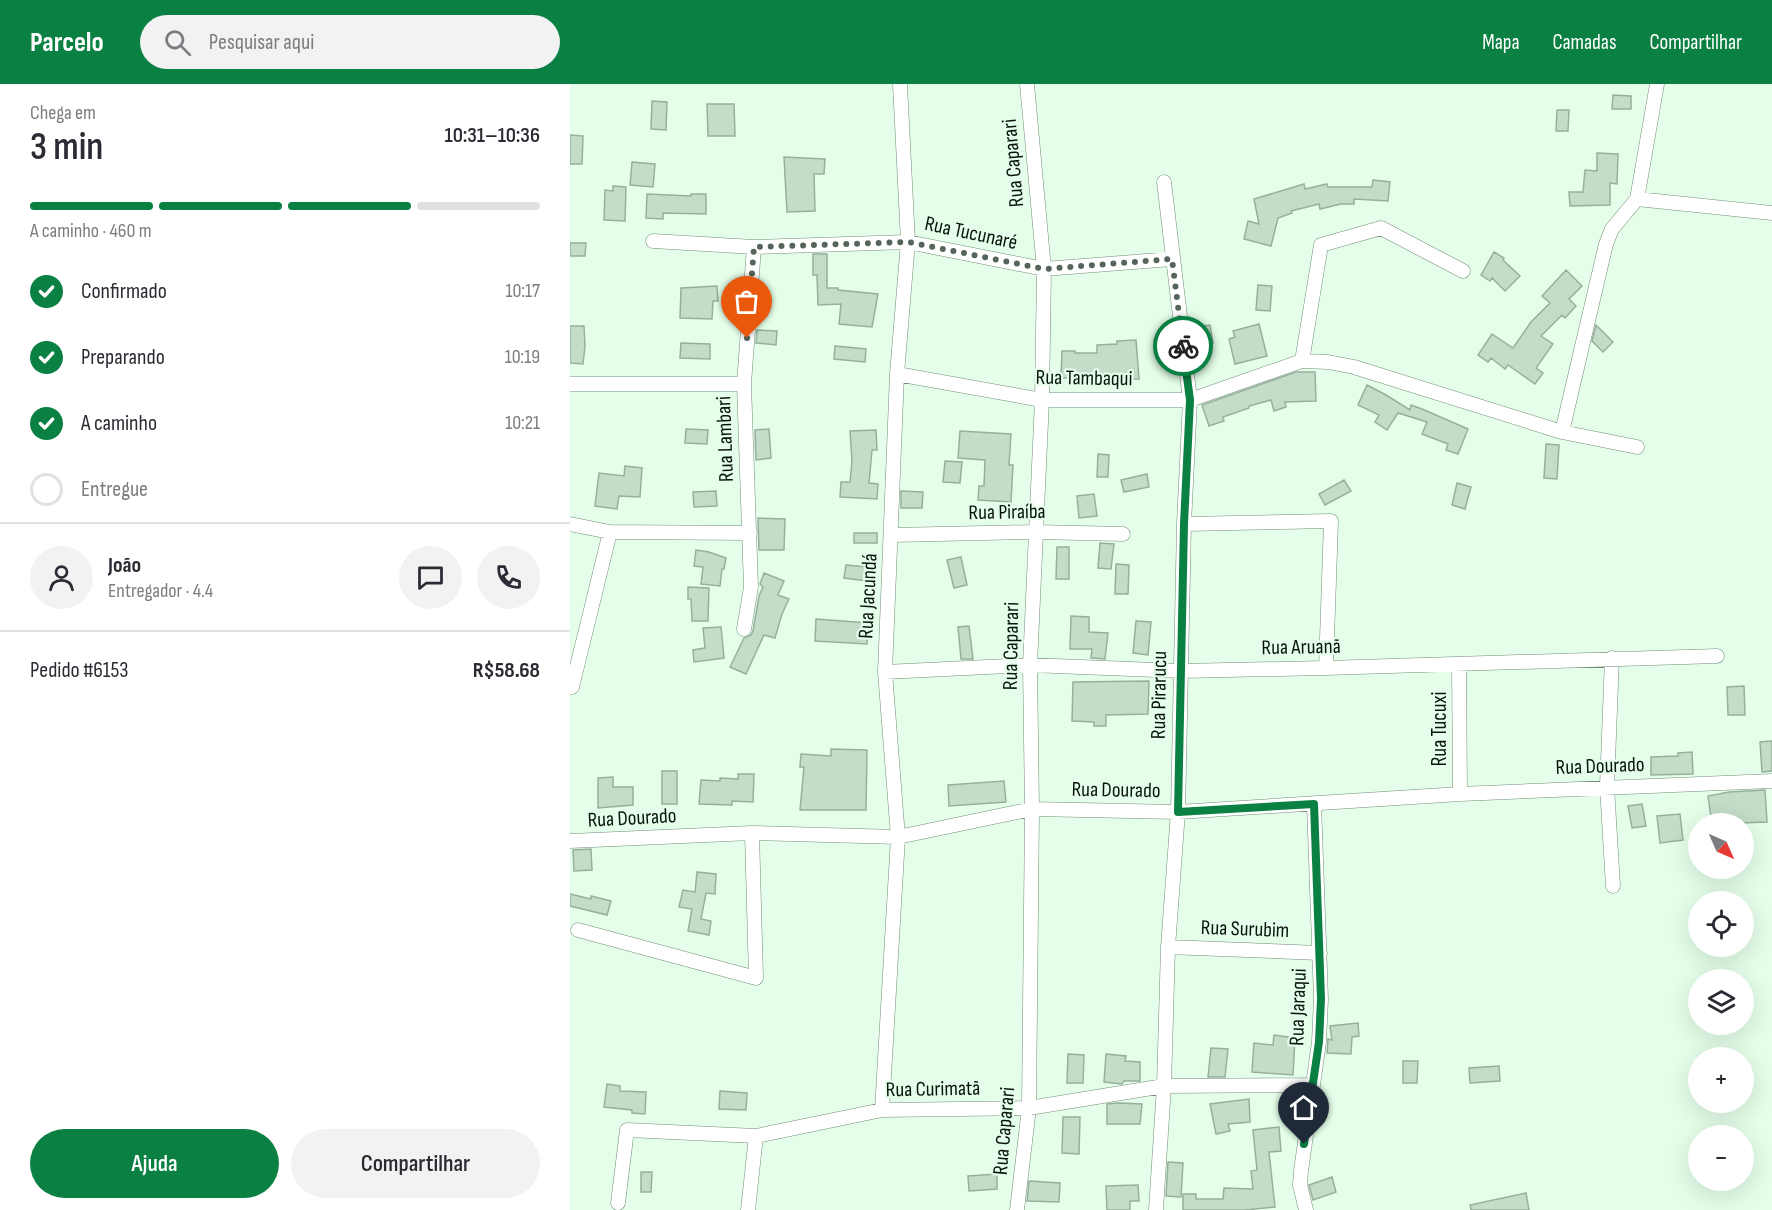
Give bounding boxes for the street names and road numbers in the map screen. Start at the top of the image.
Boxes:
street label: Rua Caparari [997,118,1029,208]
street label: Rua Tucunaré [922,211,1020,255]
street label: Rua Tambaqui [1035,365,1133,391]
street label: Rua Lambari [711,396,739,482]
street label: Rua Piraíba [968,499,1046,525]
street label: Rua Jacundá [853,553,883,639]
street label: Rua Caparari [998,602,1024,690]
street label: Rua Aruanã [1261,634,1341,660]
street label: Rua Pirarucu [1146,651,1172,739]
street label: Rua Tucuxi [1427,692,1452,766]
street label: Rua Dourado [1555,752,1645,780]
street label: Rua Dourado [1071,777,1161,803]
street label: Rua Dourado [587,803,677,833]
street label: Rua Surubim [1200,915,1290,943]
street label: Rua Jaraqui [1284,968,1312,1046]
street label: Rua Curimatã [885,1076,981,1102]
street label: Rua Caparari [988,1086,1020,1176]

